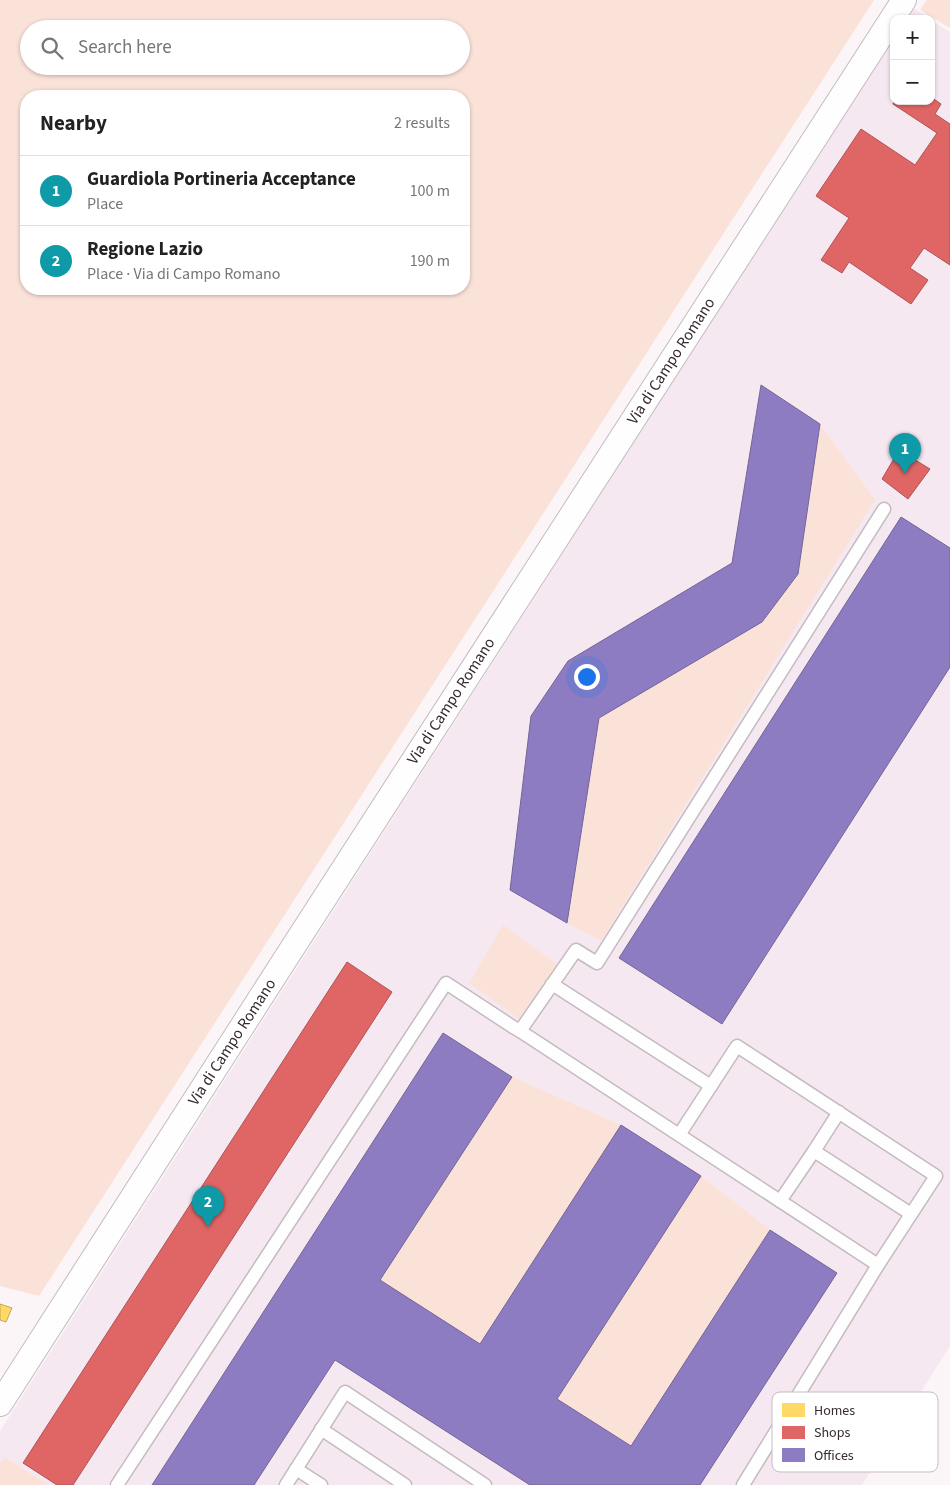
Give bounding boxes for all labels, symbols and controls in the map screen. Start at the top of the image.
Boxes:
map controls [890,15,935,105]
button: + [890,15,935,60]
search box [20,20,470,75]
icon: search [38,34,66,62]
text: Search here [78,34,172,61]
button: − [890,60,935,105]
text: Nearby [40,108,107,138]
text: 2 results [394,112,450,134]
text: Guardiola Portineria Acceptance [87,166,356,193]
text: 1 [52,180,60,202]
text: 100 m [410,180,450,202]
text: Place [87,193,123,215]
text: Regione Lazio [87,236,203,263]
text: 2 [52,250,60,272]
text: 190 m [410,250,450,272]
text: Place · Via di Campo Romano [87,263,281,285]
street label: Via di Campo Romano [622,293,720,429]
pin: 1 [889,433,921,474]
street label: Via di Campo Romano [402,633,500,769]
your location [574,664,600,690]
street label: Via di Campo Romano [183,974,281,1110]
pin: 2 [192,1186,224,1227]
legend [772,1392,938,1472]
text: Homes [814,1401,855,1421]
text: Shops [814,1423,850,1443]
text: Offices [814,1446,854,1466]

